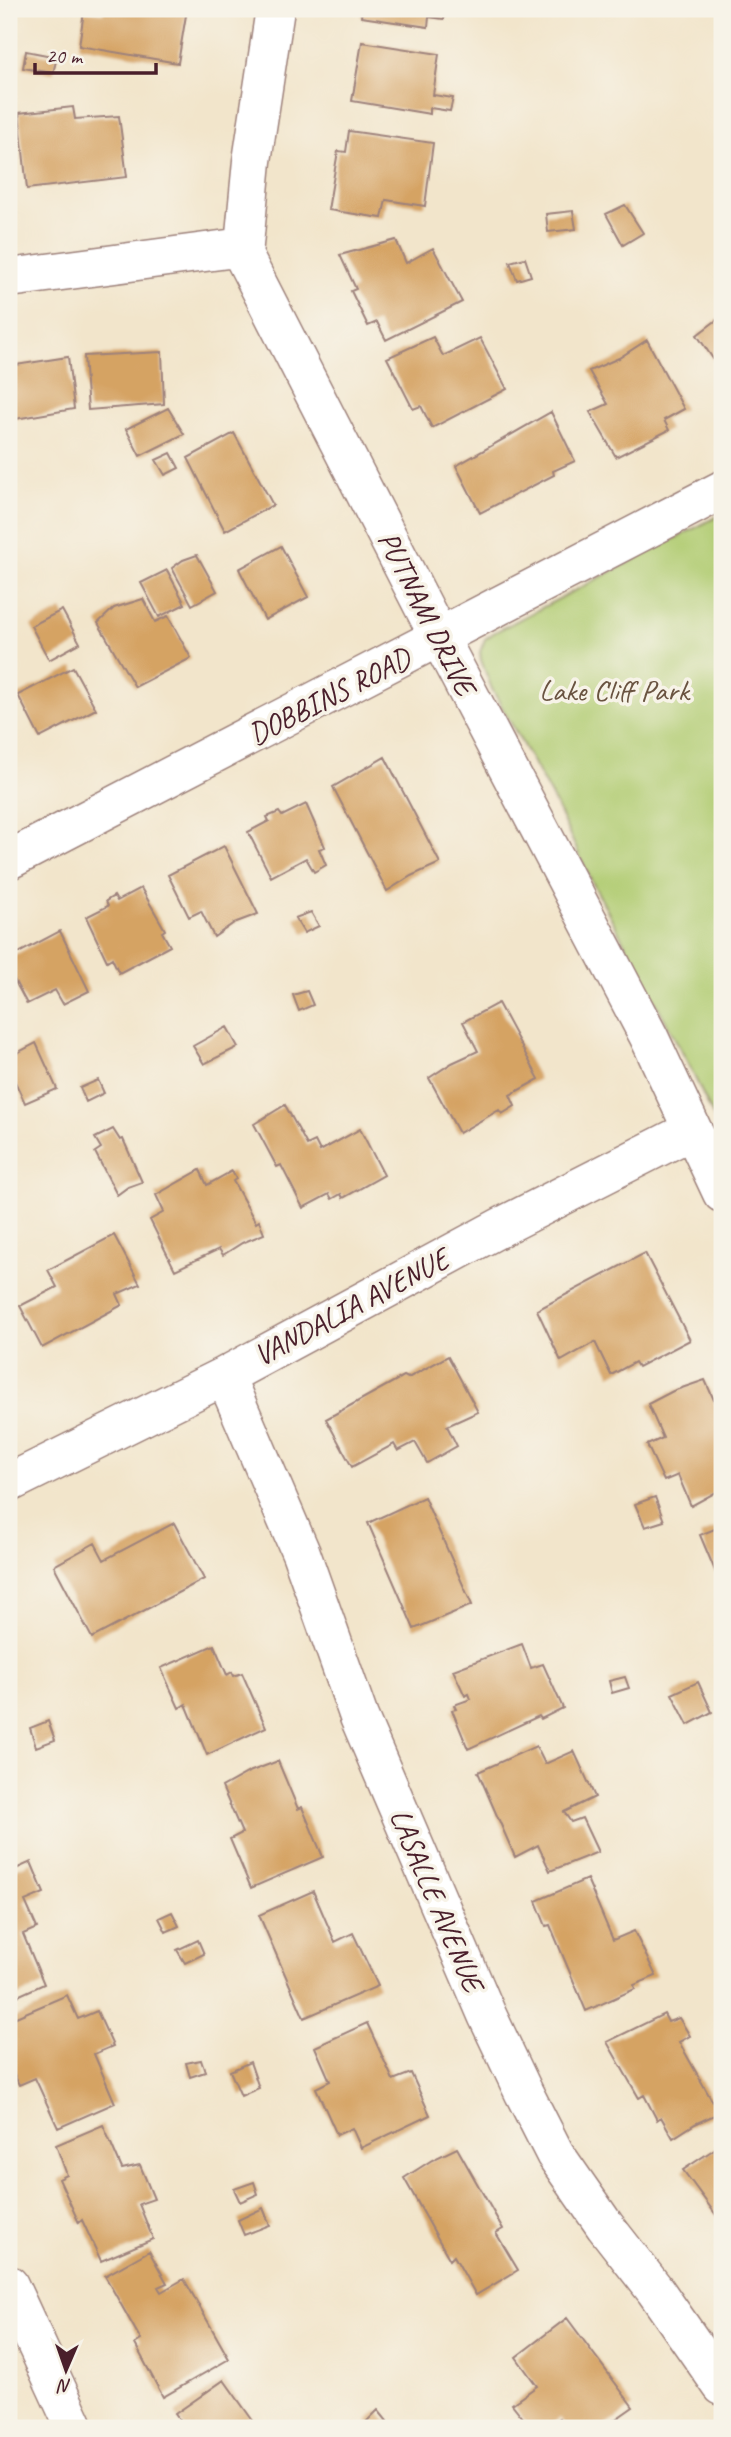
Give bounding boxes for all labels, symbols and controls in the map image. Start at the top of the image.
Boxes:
scale bar [35,32,156,76]
text: 20 m [46,43,84,69]
street label: PUTNAM DRIVE [370,525,486,705]
street label: DOBBINS ROAD [242,638,419,753]
park label: Lake Cliff Park [539,671,691,709]
street label: VANDALIA AVENUE [247,1238,458,1374]
street label: LASALLE AVENUE [381,1803,494,2001]
north arrow [32,2336,102,2406]
text: N [56,2374,72,2398]

